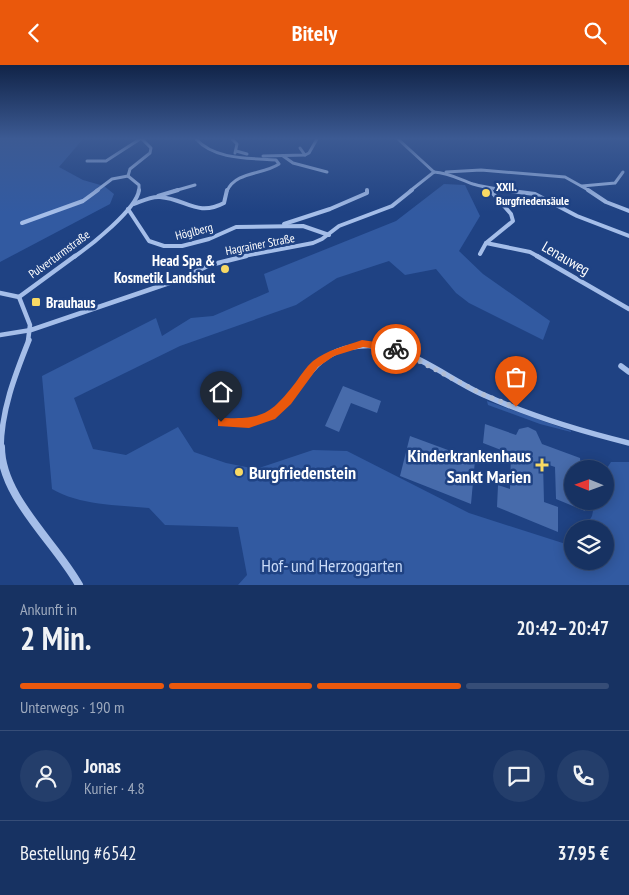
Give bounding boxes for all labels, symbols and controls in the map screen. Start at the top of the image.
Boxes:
icon: back [20,19,48,47]
text: Bitely [292,19,337,47]
icon: search [581,19,609,47]
place label: XXII. Burgfriedensäule [496,179,569,208]
marker: XXII. Burgfriedensäule [480,187,492,199]
street label: Höglberg [174,219,214,243]
street label: Pulverturmstraße [25,227,93,281]
street label: Hagrainer Straße [224,230,296,258]
street label: Lenauweg [539,237,593,279]
place label: Head Spa & Kosmetik Landshut [114,251,216,287]
marker: Head Spa & Kosmetik Landshut [219,263,231,275]
place label: Brauhaus [46,293,96,312]
marker: Brauhaus [30,296,42,308]
courier [371,324,421,374]
icon: bike [382,335,410,363]
pin [495,356,537,407]
icon: bag [502,363,530,391]
pin [200,371,242,422]
icon: home [207,378,235,406]
place label: Kinderkrankenhaus Sankt Marien [407,444,531,488]
marker: Kinderkrankenhaus Sankt Marien [535,458,549,472]
north arrow [564,460,614,510]
map controls [564,460,614,570]
place label: Burgfriedenstein [249,461,356,484]
marker: Burgfriedenstein [233,466,245,478]
button: layers [564,520,614,570]
park label: Hof- und Herzoggarten [261,554,403,577]
text: Ankunft in [20,599,77,619]
text: 20:42–20:47 [516,616,609,640]
text: 2 Min. [20,617,91,659]
text: Unterwegs · 190 m [20,697,124,717]
button: person [20,750,72,802]
button: chat [493,750,545,802]
button: phone [557,750,609,802]
text: Jonas [84,754,121,778]
text: Kurier · 4.8 [84,778,145,798]
text: Bestellung #6542 [20,841,137,865]
text: 37.95 € [558,841,609,865]

